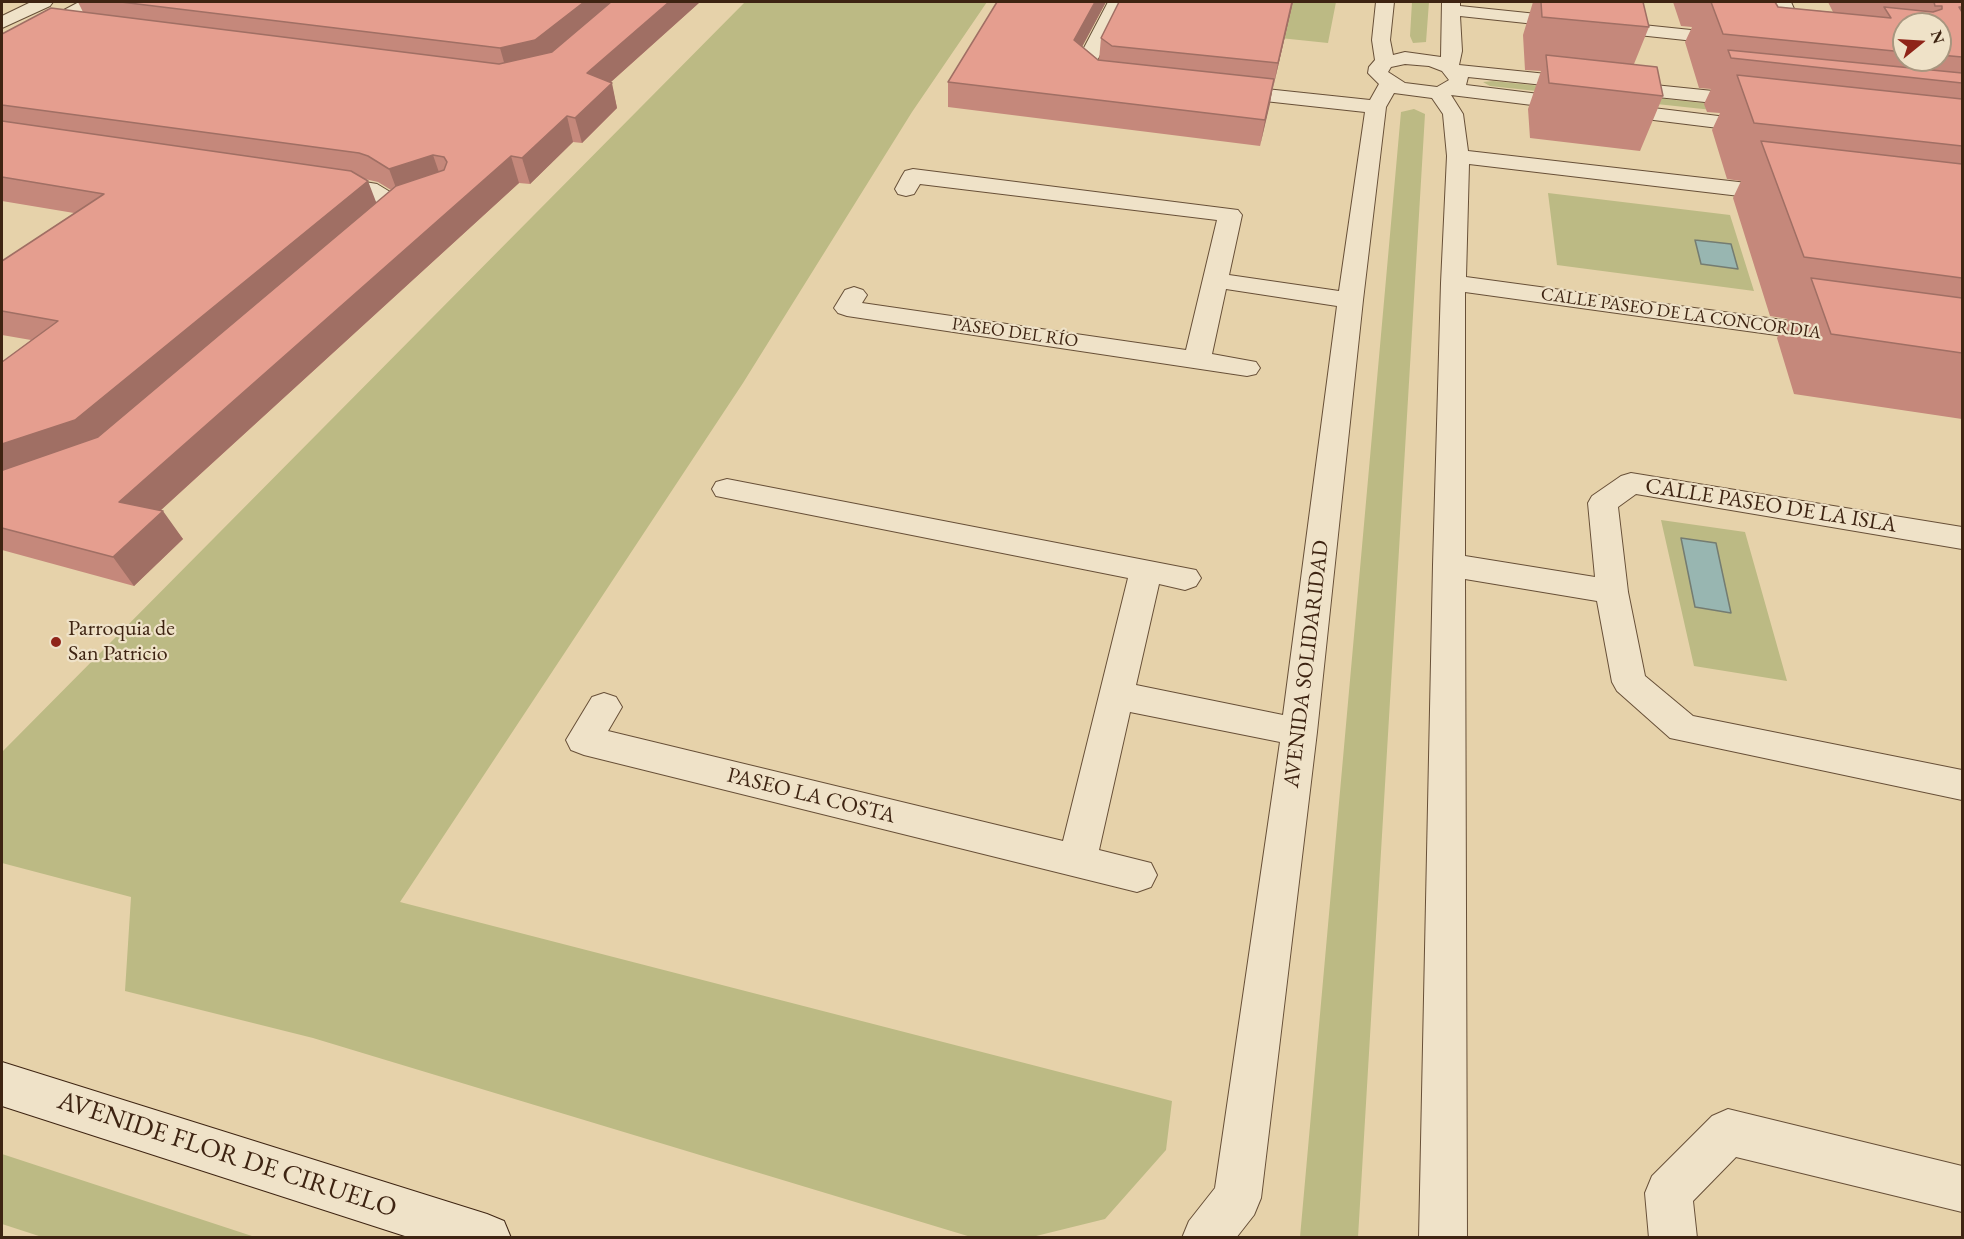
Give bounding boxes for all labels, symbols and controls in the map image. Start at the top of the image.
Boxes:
north arrow [1892,12,1952,72]
text: N [1926,27,1950,46]
street label: CALLE PASEO DE LA CONCORDIA [1539,284,1823,344]
street label: PASEO DEL RÍO [951,313,1079,353]
street label: CALLE PASEO DE LA ISLA [1643,473,1899,539]
street label: AVENIDA SOLIDARIDAD [1279,539,1335,789]
place label: Parroquia de San Patricio [68,616,175,668]
marker: Parroquia de San Patricio [49,635,63,649]
street label: PASEO LA COSTA [724,762,898,830]
street label: AVENIDE FLOR DE CIRUELO [53,1085,401,1225]

